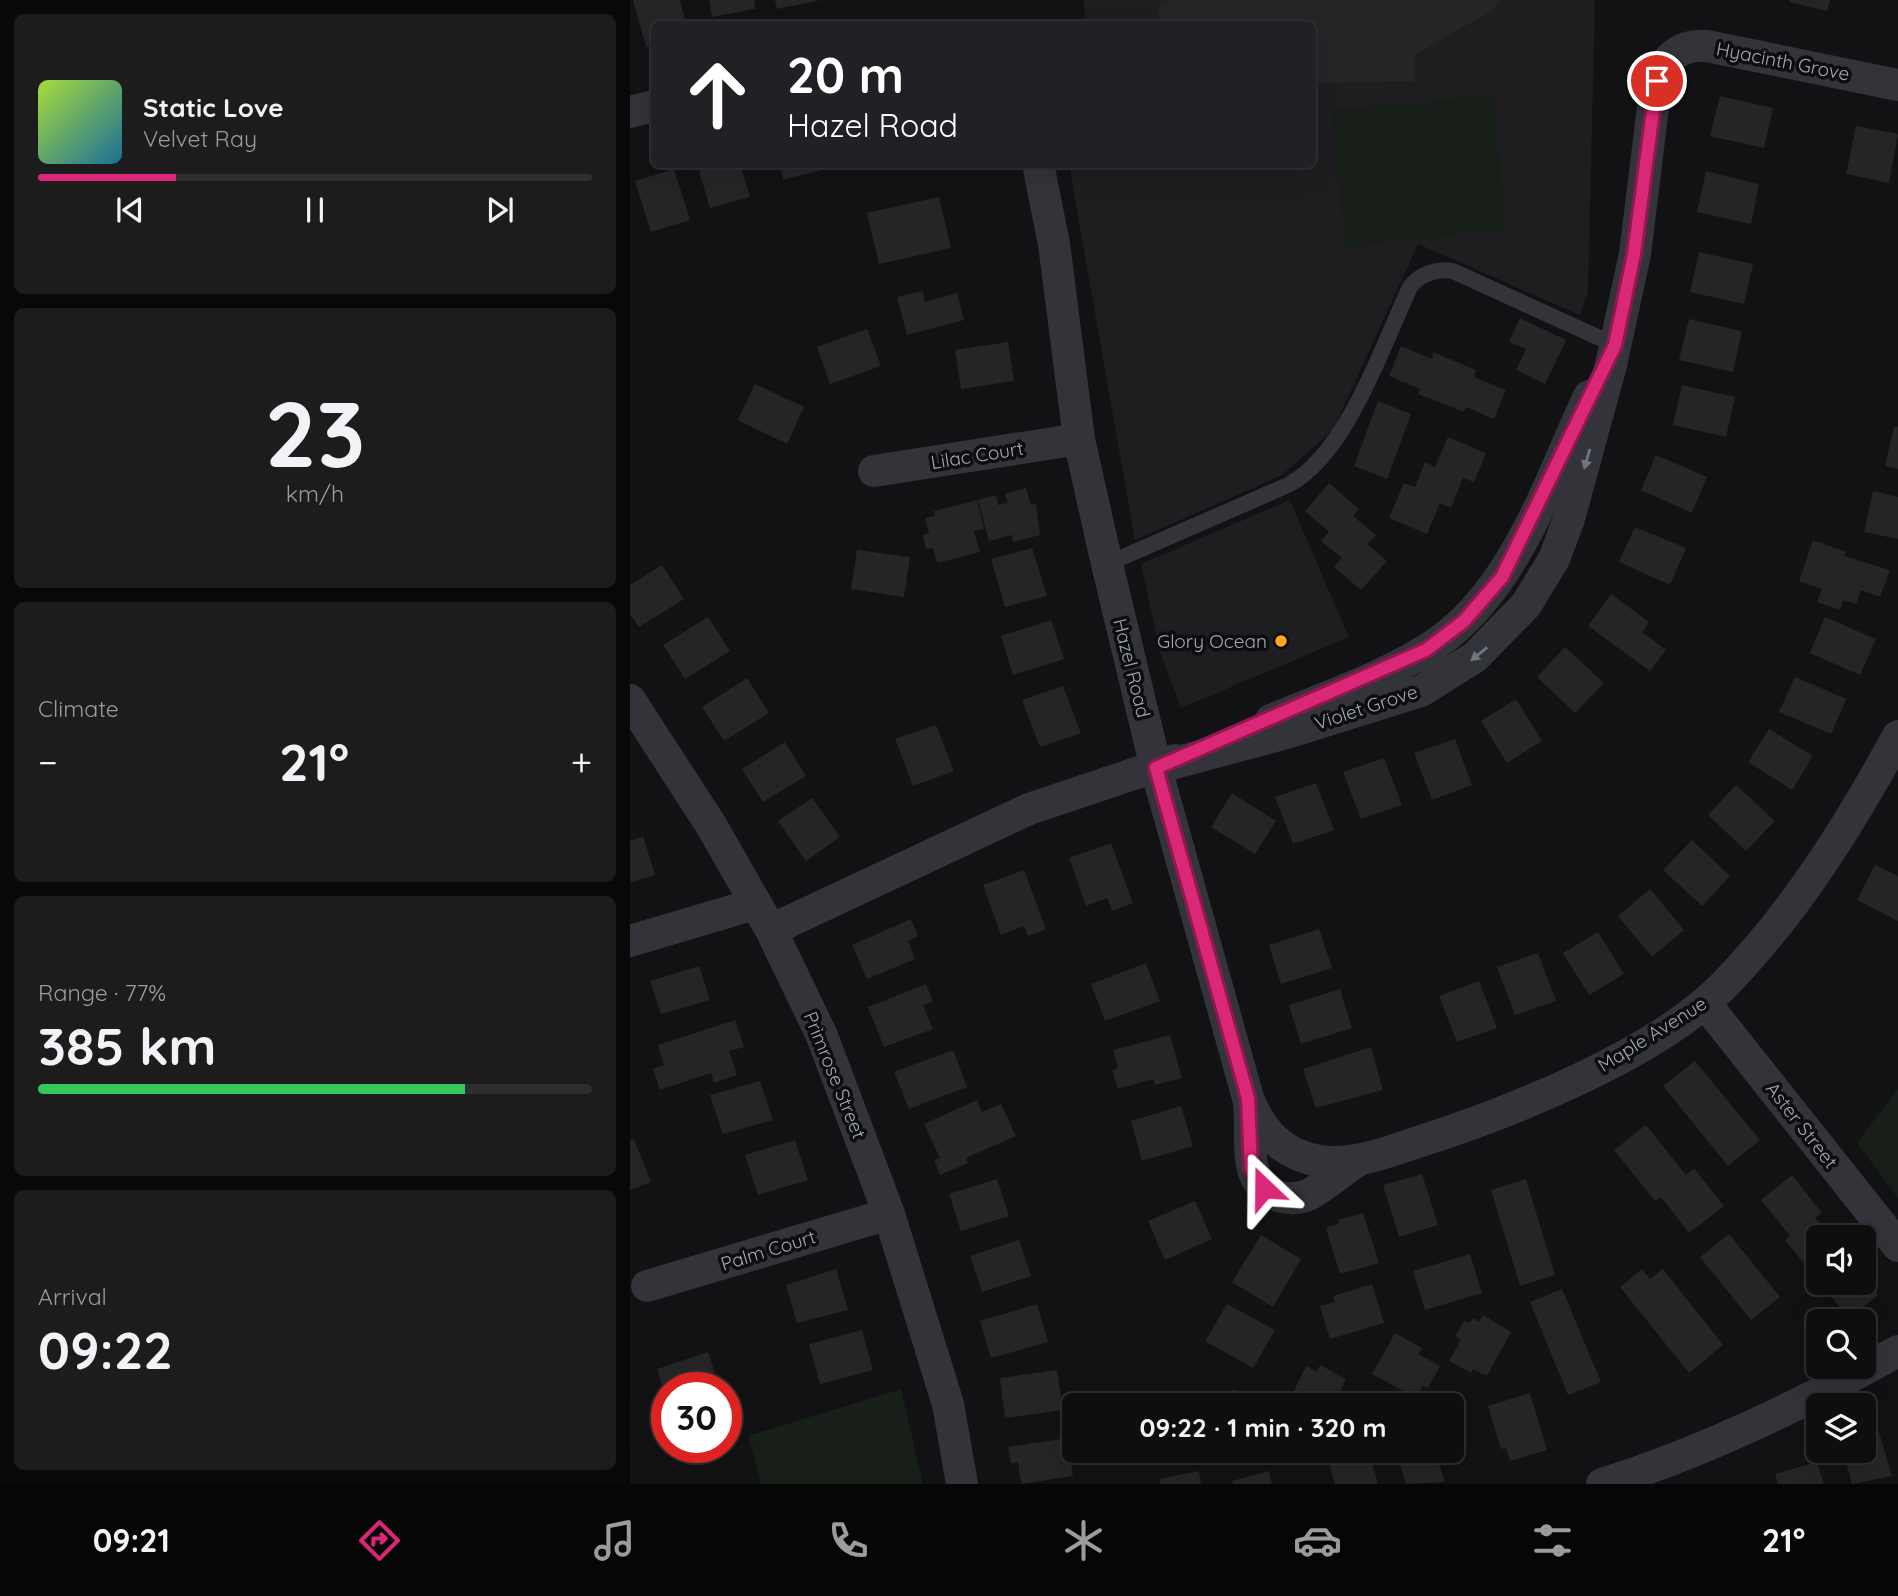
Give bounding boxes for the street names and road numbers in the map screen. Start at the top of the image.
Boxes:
street label: Hyacinth Grove [1714,36,1852,86]
street label: Lilac Court [929,436,1025,474]
street label: Hazel Road [1108,616,1156,720]
street label: Violet Grove [1311,679,1421,735]
street label: Maple Avenue [1593,991,1711,1077]
street label: Primrose Street [799,1008,871,1142]
street label: Aster Street [1761,1077,1843,1173]
street label: Palm Court [718,1224,818,1276]

